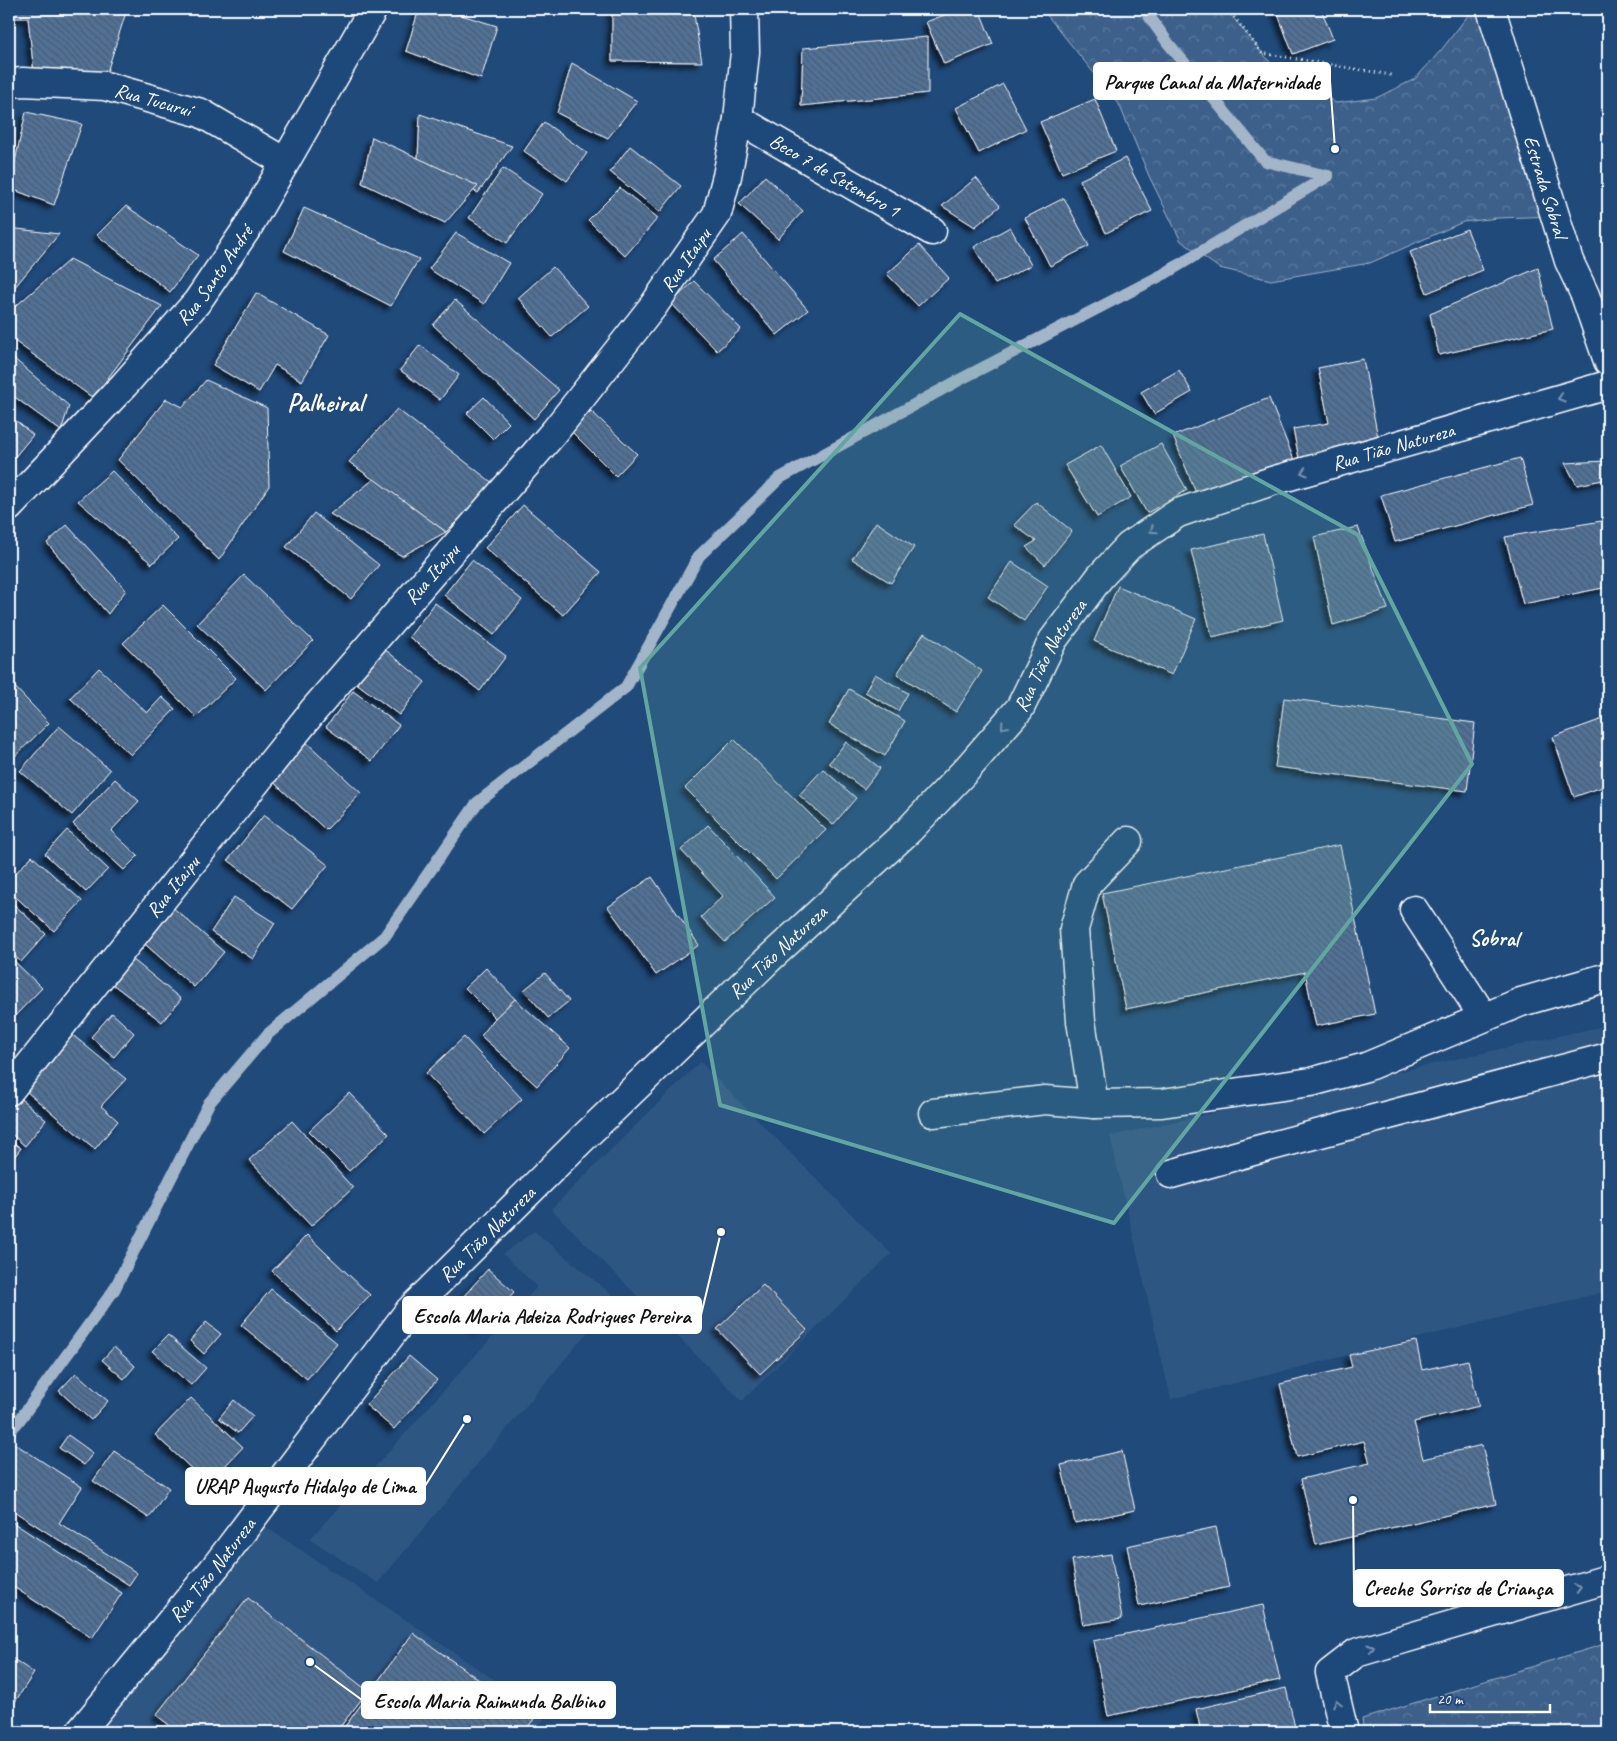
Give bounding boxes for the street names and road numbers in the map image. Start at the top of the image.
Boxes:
street label: Rua Tucuruí [112,77,198,123]
street label: Beco 7 de Setembro 1 [765,128,905,223]
street label: Estrada Sobral [1518,133,1575,244]
street label: Rua Santo André [170,218,260,330]
street label: Rua Itaipu [655,222,717,297]
street label: Rua Tião Natureza [1329,417,1459,476]
street label: Rua Itaipu [399,537,466,609]
street label: Rua Tião Natureza [1008,592,1093,716]
street label: Rua Itaipu [140,849,206,922]
street label: Rua Tião Natureza [723,898,833,1004]
street label: Rua Tião Natureza [433,1179,542,1287]
street label: Rua Tião Natureza [163,1511,262,1627]

